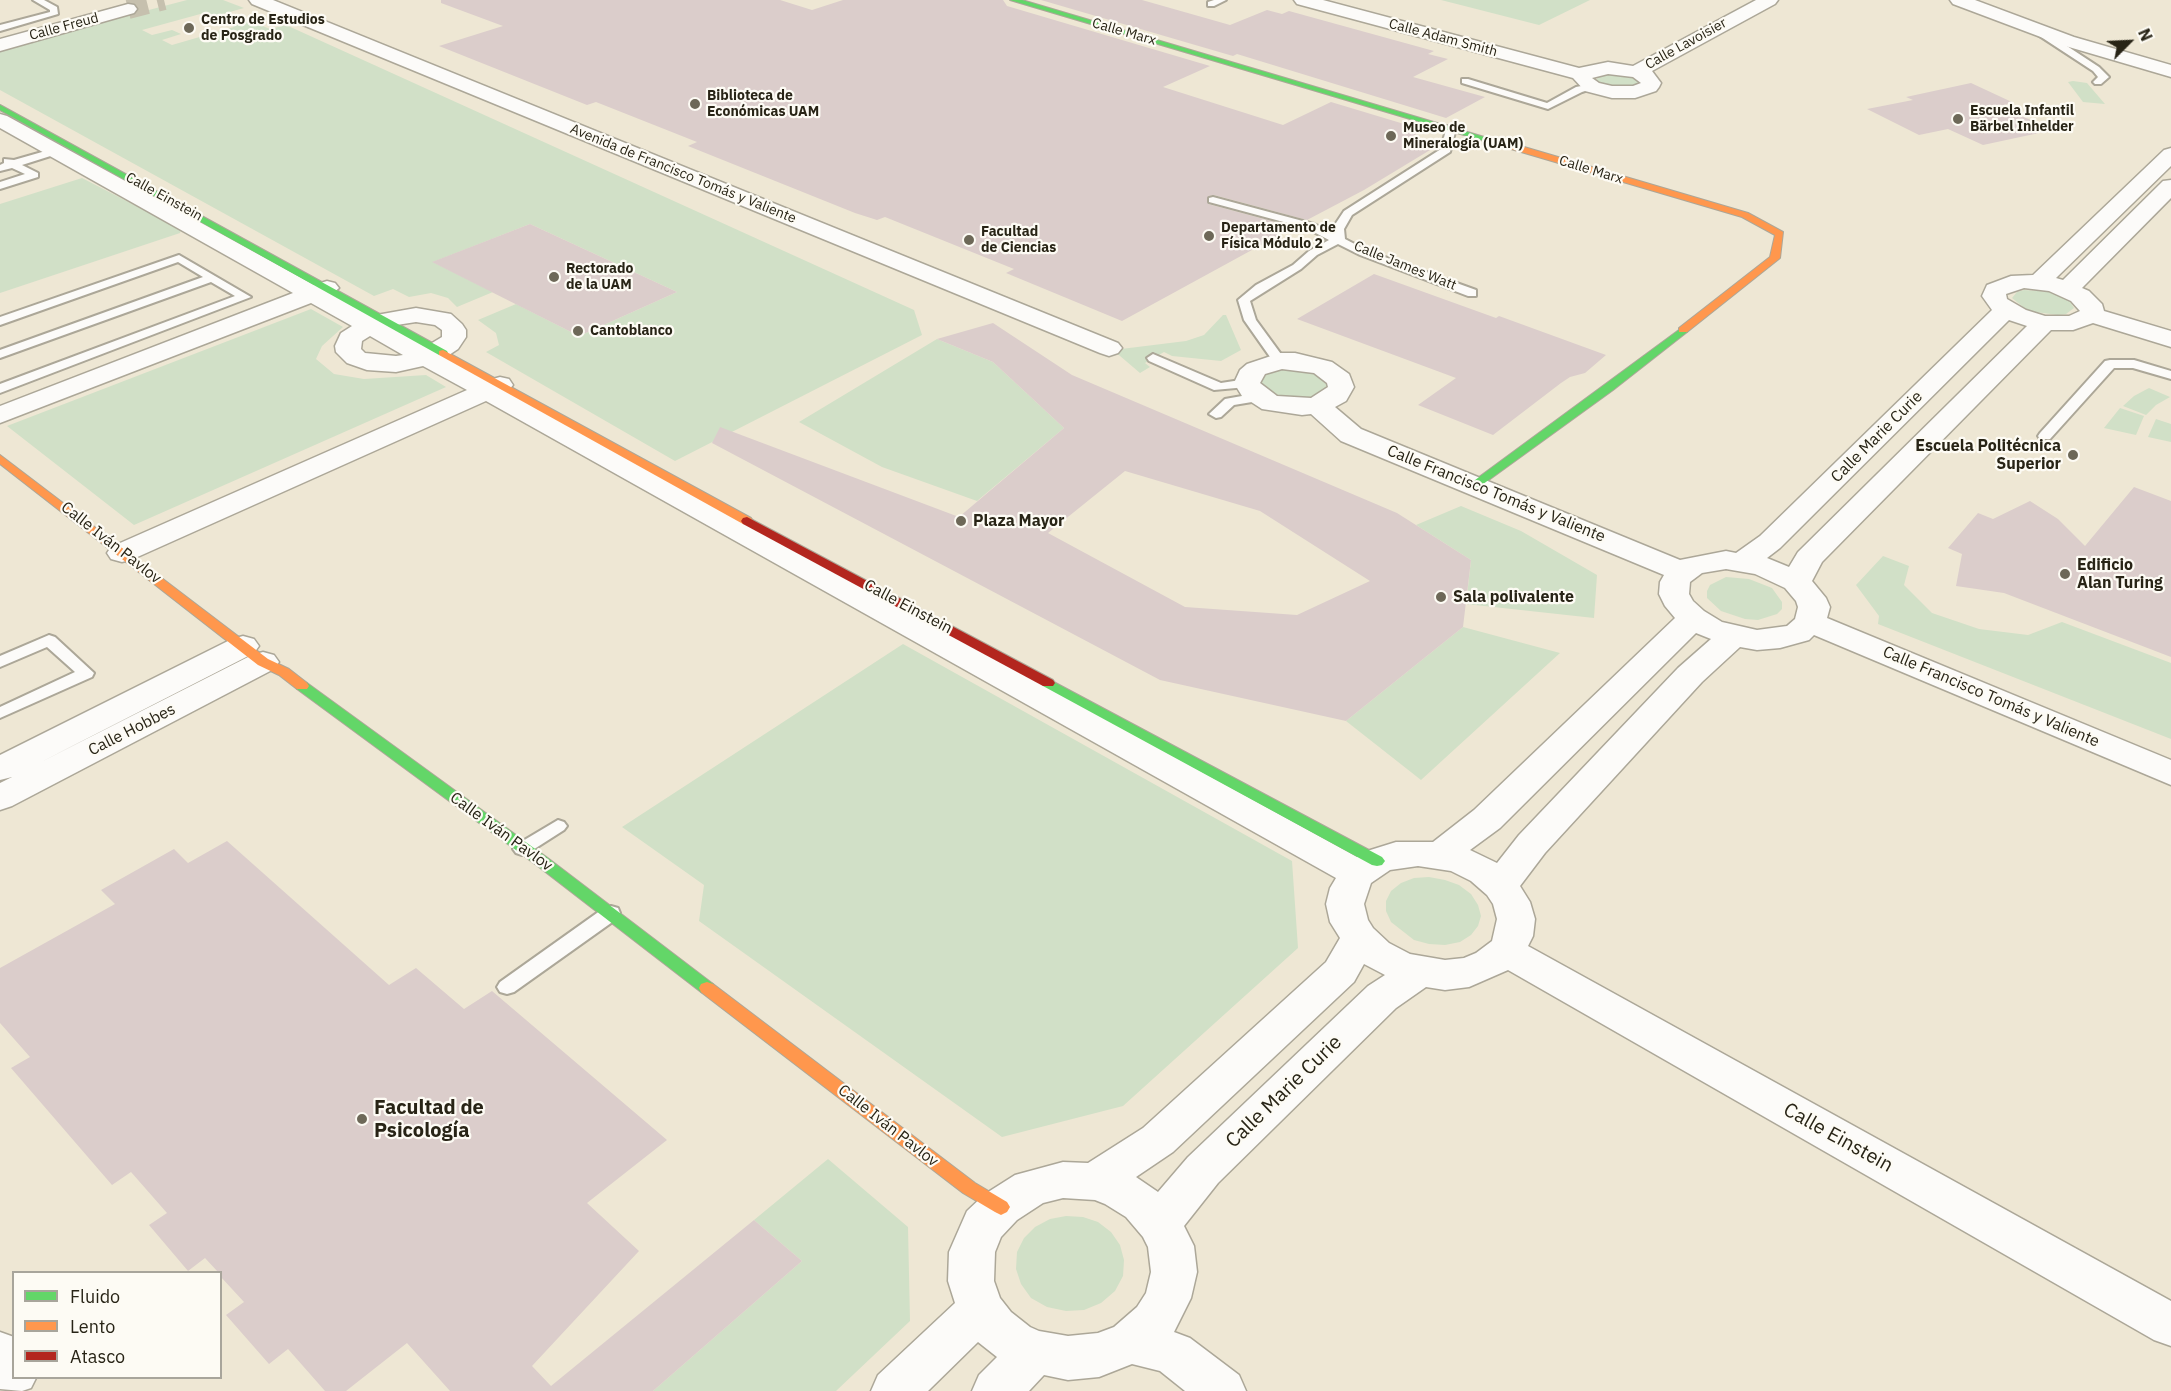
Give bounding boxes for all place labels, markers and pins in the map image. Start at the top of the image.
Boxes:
place label: Centro de Estudios de Posgrado [201,12,325,44]
marker: Centro de Estudios de Posgrado [182,21,196,35]
place label: Biblioteca de Económicas UAM [707,88,819,120]
marker: Biblioteca de Económicas UAM [688,97,702,111]
place label: Escuela Infantil Bärbel Inhelder [1970,103,2074,136]
marker: Escuela Infantil Bärbel Inhelder [1951,112,1965,126]
place label: Museo de Mineralogía (UAM) [1403,120,1523,152]
marker: Museo de Mineralogía (UAM) [1384,129,1398,143]
place label: Departamento de Física Módulo 2 [1221,220,1336,252]
place label: Facultad de Ciencias [981,224,1056,256]
marker: Departamento de Física Módulo 2 [1202,229,1216,243]
marker: Facultad de Ciencias [962,233,976,247]
place label: Rectorado de la UAM [566,261,633,294]
marker: Rectorado de la UAM [547,270,561,284]
place label: Cantoblanco [590,323,673,339]
marker: Cantoblanco [571,324,585,338]
place label: Escuela Politécnica Superior [1915,436,2061,474]
marker: Escuela Politécnica Superior [2066,448,2080,462]
place label: Plaza Mayor [973,511,1065,531]
marker: Plaza Mayor [954,514,968,528]
place label: Edificio Alan Turing [2077,555,2163,593]
marker: Edificio Alan Turing [2058,567,2072,581]
place label: Sala polivalente [1453,587,1574,607]
marker: Sala polivalente [1434,590,1448,604]
place label: Facultad de Psicología [374,1096,484,1143]
marker: Facultad de Psicología [355,1112,369,1126]

